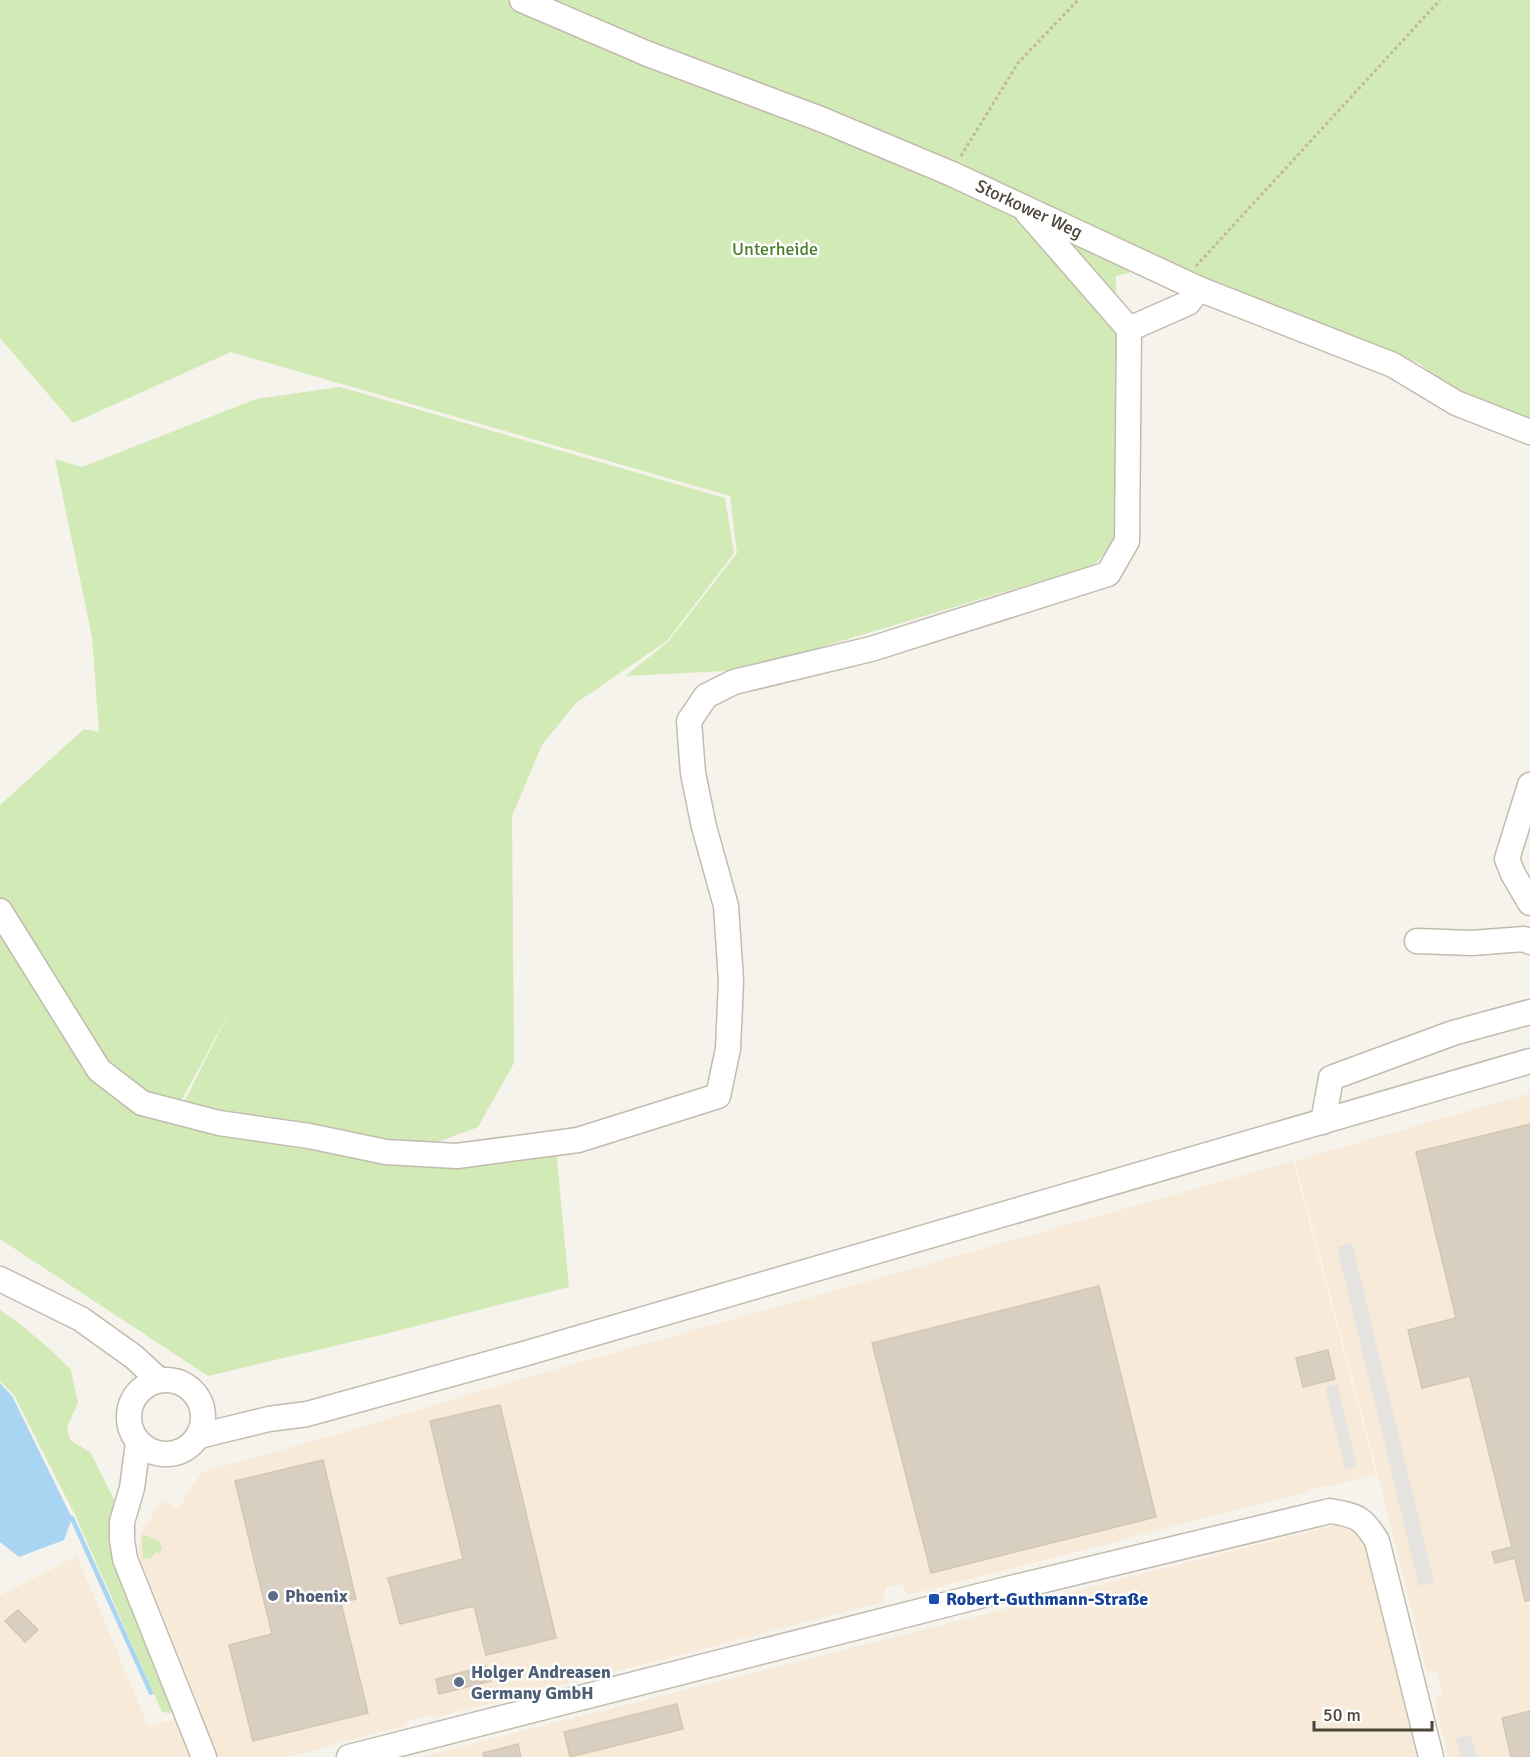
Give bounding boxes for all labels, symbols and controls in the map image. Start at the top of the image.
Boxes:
street label: Storkower Weg [972,175,1086,243]
park label: Unterheide [732,238,818,260]
place label: Phoenix [285,1585,348,1607]
place label: Robert-Guthmann-Straße [946,1588,1148,1610]
marker: Phoenix [266,1589,280,1603]
marker: Robert-Guthmann-Straße [927,1592,941,1606]
place label: Holger Andreasen Germany GmbH [471,1661,611,1704]
marker: Holger Andreasen Germany GmbH [452,1675,466,1689]
scale bar [1314,1694,1432,1732]
text: 50 m [1323,1704,1361,1726]

